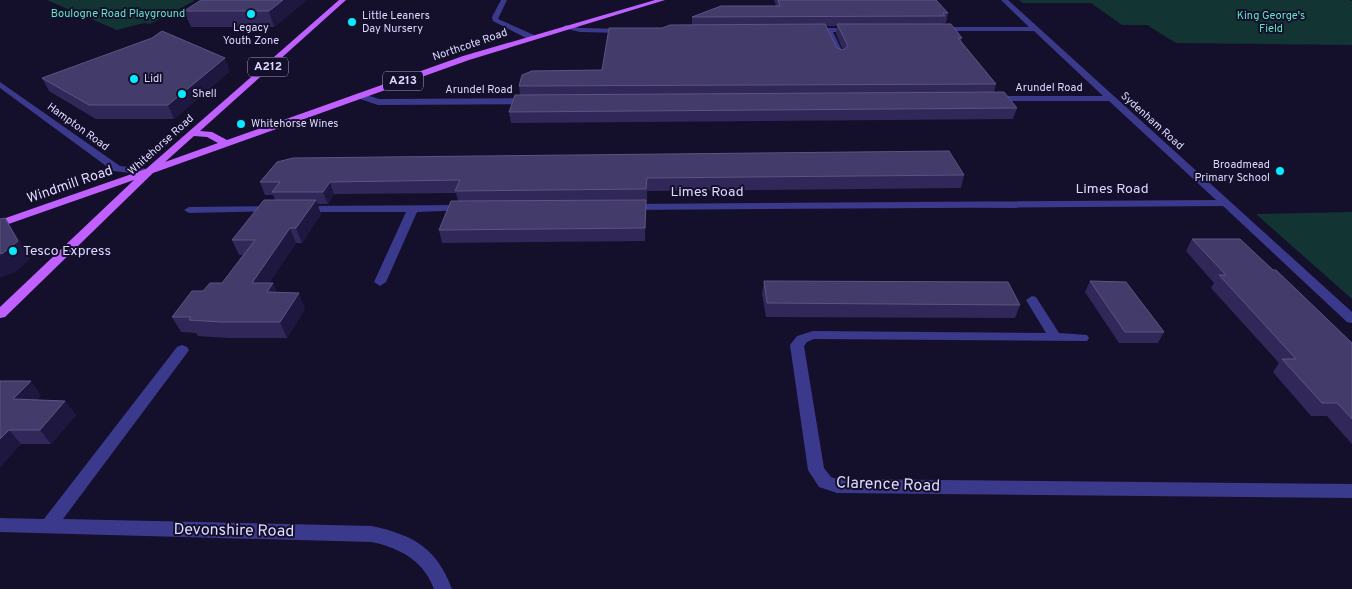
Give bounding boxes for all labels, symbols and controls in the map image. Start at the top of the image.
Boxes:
park label: Boulogne Road Playground [51,7,185,21]
marker: Legacy Youth Zone [245,8,257,20]
place label: Little Leaners Day Nursery [362,9,430,36]
park label: King George's Field [1237,9,1305,36]
marker: Little Leaners Day Nursery [346,16,358,28]
place label: Legacy Youth Zone [223,21,279,48]
street label: Northcote Road [431,26,509,64]
road number: A212 [248,58,288,76]
place label: Lidl [144,72,162,86]
road number: A213 [383,72,423,90]
marker: Lidl [128,73,140,85]
street label: Arundel Road [1015,81,1083,95]
street label: Arundel Road [445,83,513,97]
place label: Shell [192,87,217,101]
marker: Shell [176,88,188,100]
street label: Sydenham Road [1118,89,1186,153]
street label: Hampton Road [44,100,112,154]
street label: Whitehorse Road [125,112,197,178]
place label: Whitehorse Wines [251,117,339,131]
marker: Whitehorse Wines [235,118,247,130]
place label: Broadmead Primary School [1194,158,1270,185]
street label: Windmill Road [25,162,115,208]
marker: Broadmead Primary School [1274,165,1286,177]
street label: Limes Road [1075,181,1149,198]
street label: Limes Road [670,184,744,201]
place label: Tesco Express [23,243,111,260]
marker: Tesco Express [7,245,19,257]
street label: Clarence Road [835,473,941,497]
street label: Devonshire Road [173,520,295,542]

